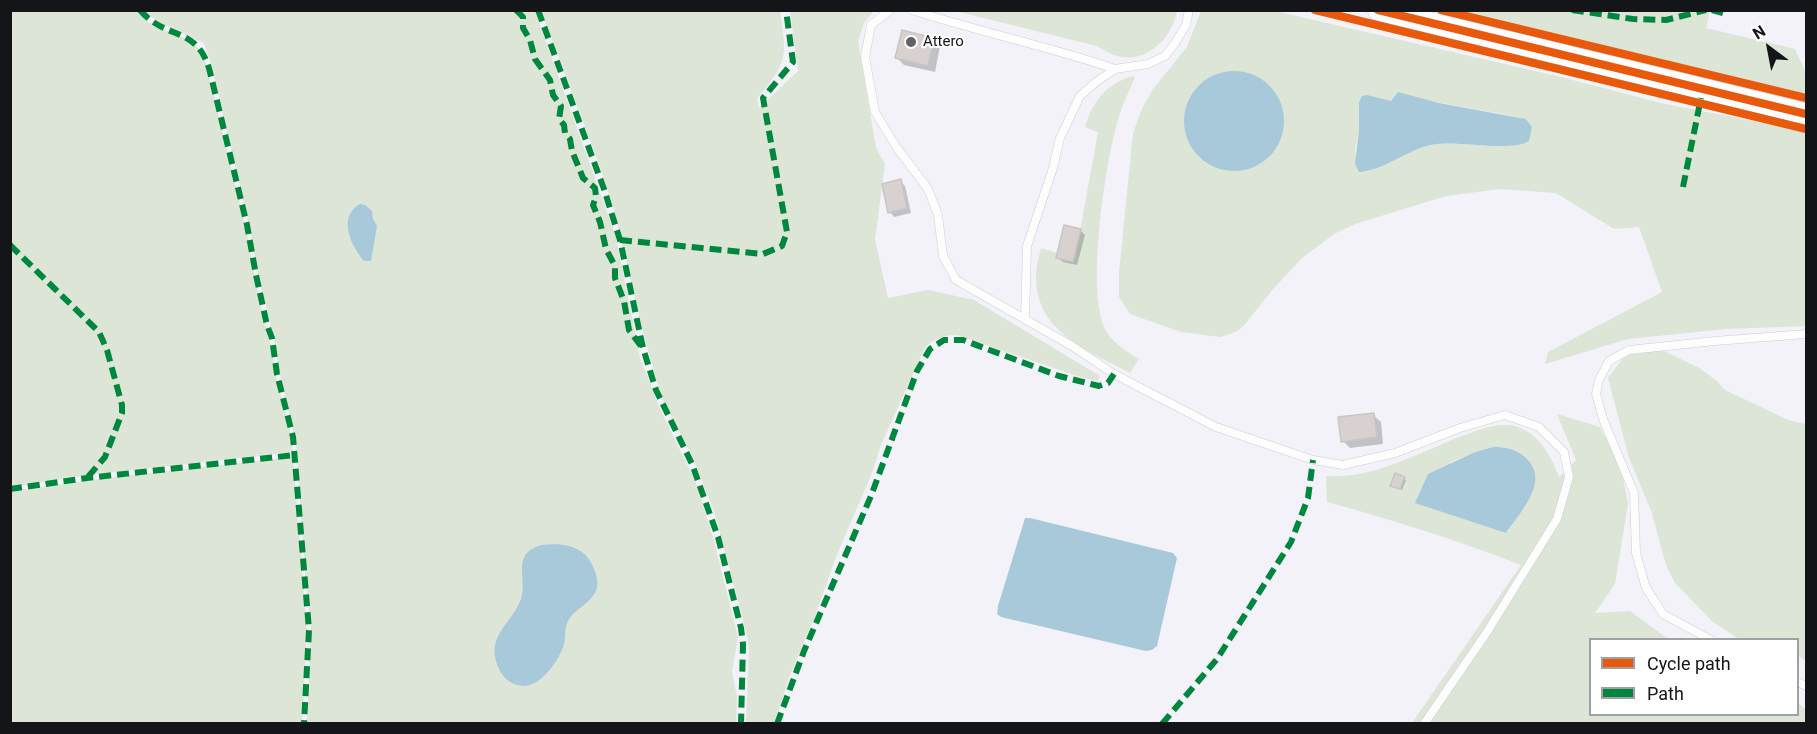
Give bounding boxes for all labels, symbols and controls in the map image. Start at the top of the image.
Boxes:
north arrow [1739,18,1799,78]
text: N [1749,21,1769,43]
place label: Attero [923,33,964,51]
marker: Attero [904,35,918,49]
legend [1589,638,1799,716]
text: Cycle path [1647,653,1731,674]
text: Path [1647,683,1684,704]

